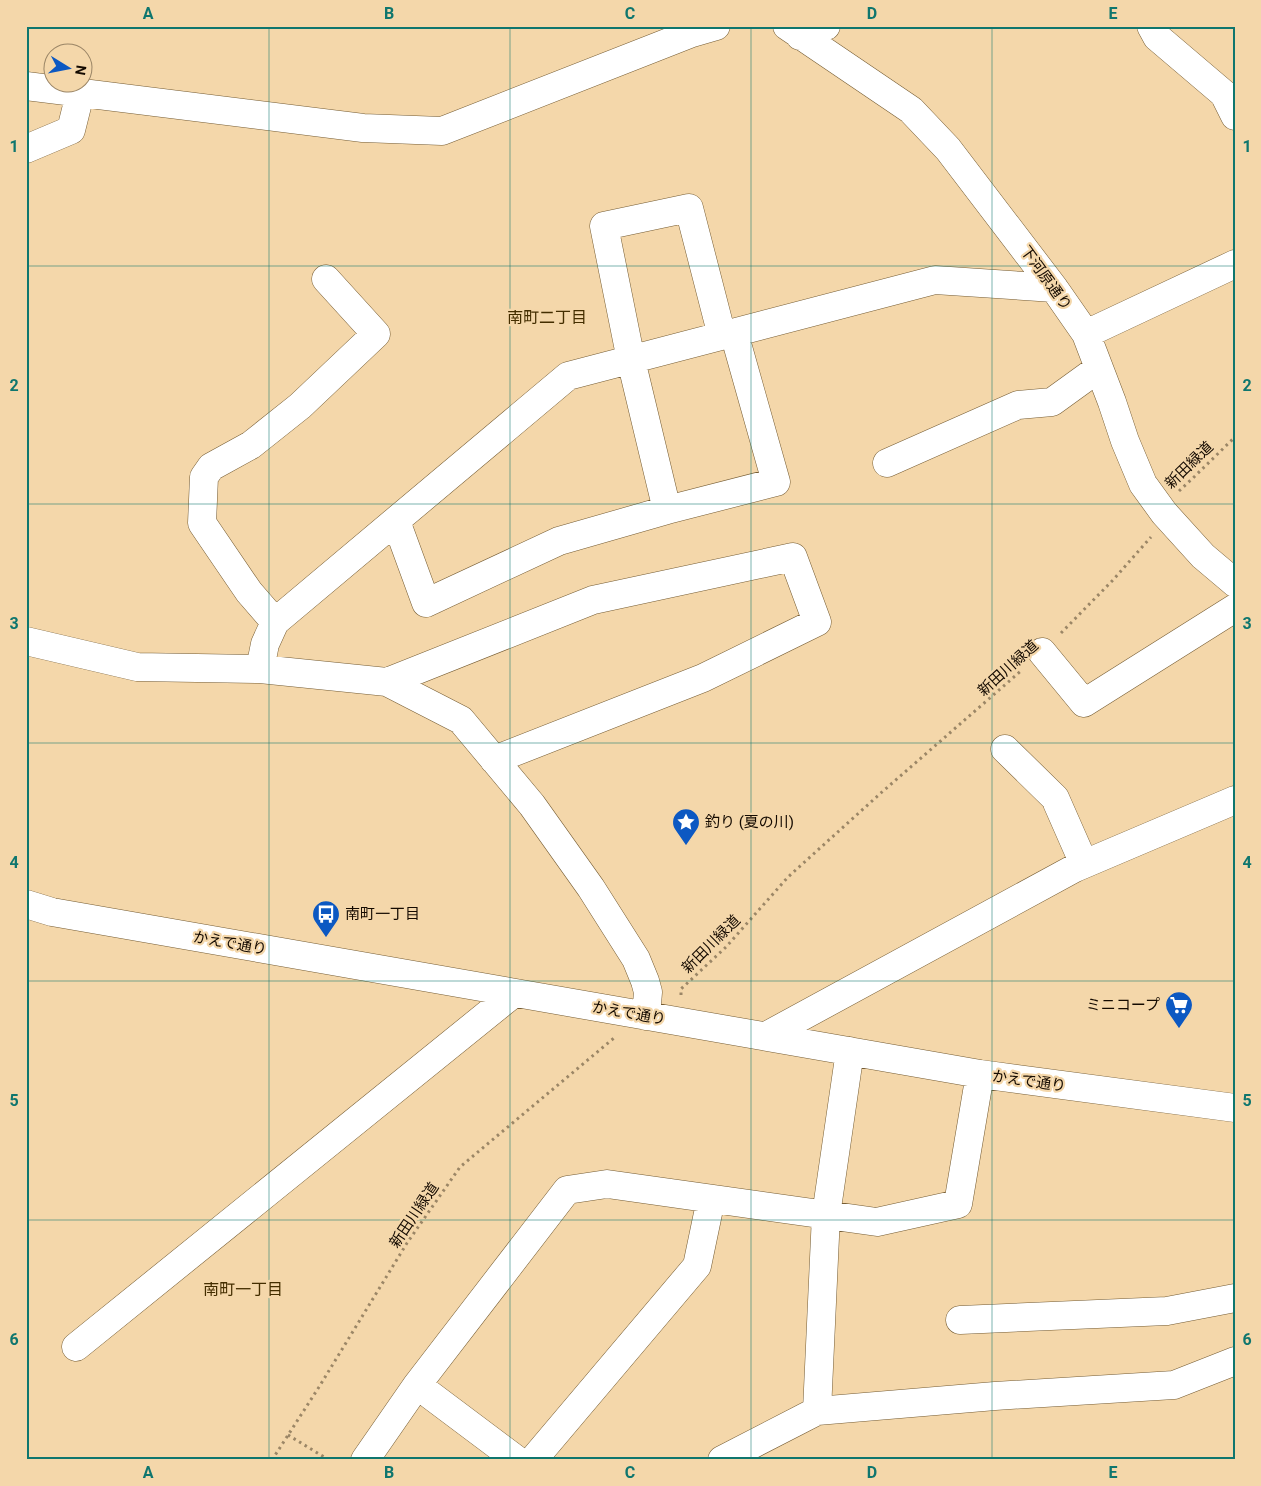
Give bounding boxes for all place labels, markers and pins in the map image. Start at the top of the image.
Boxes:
place icon: 釣り (夏の川) [671,807,701,846]
place label: 釣り (夏の川) [705,813,794,831]
bus stop icon: 南町一丁目 [311,899,341,938]
place label: 南町一丁目 [345,905,420,923]
supermarket icon: ミニコープ [1164,990,1194,1029]
place label: ミニコープ [1086,996,1160,1014]

